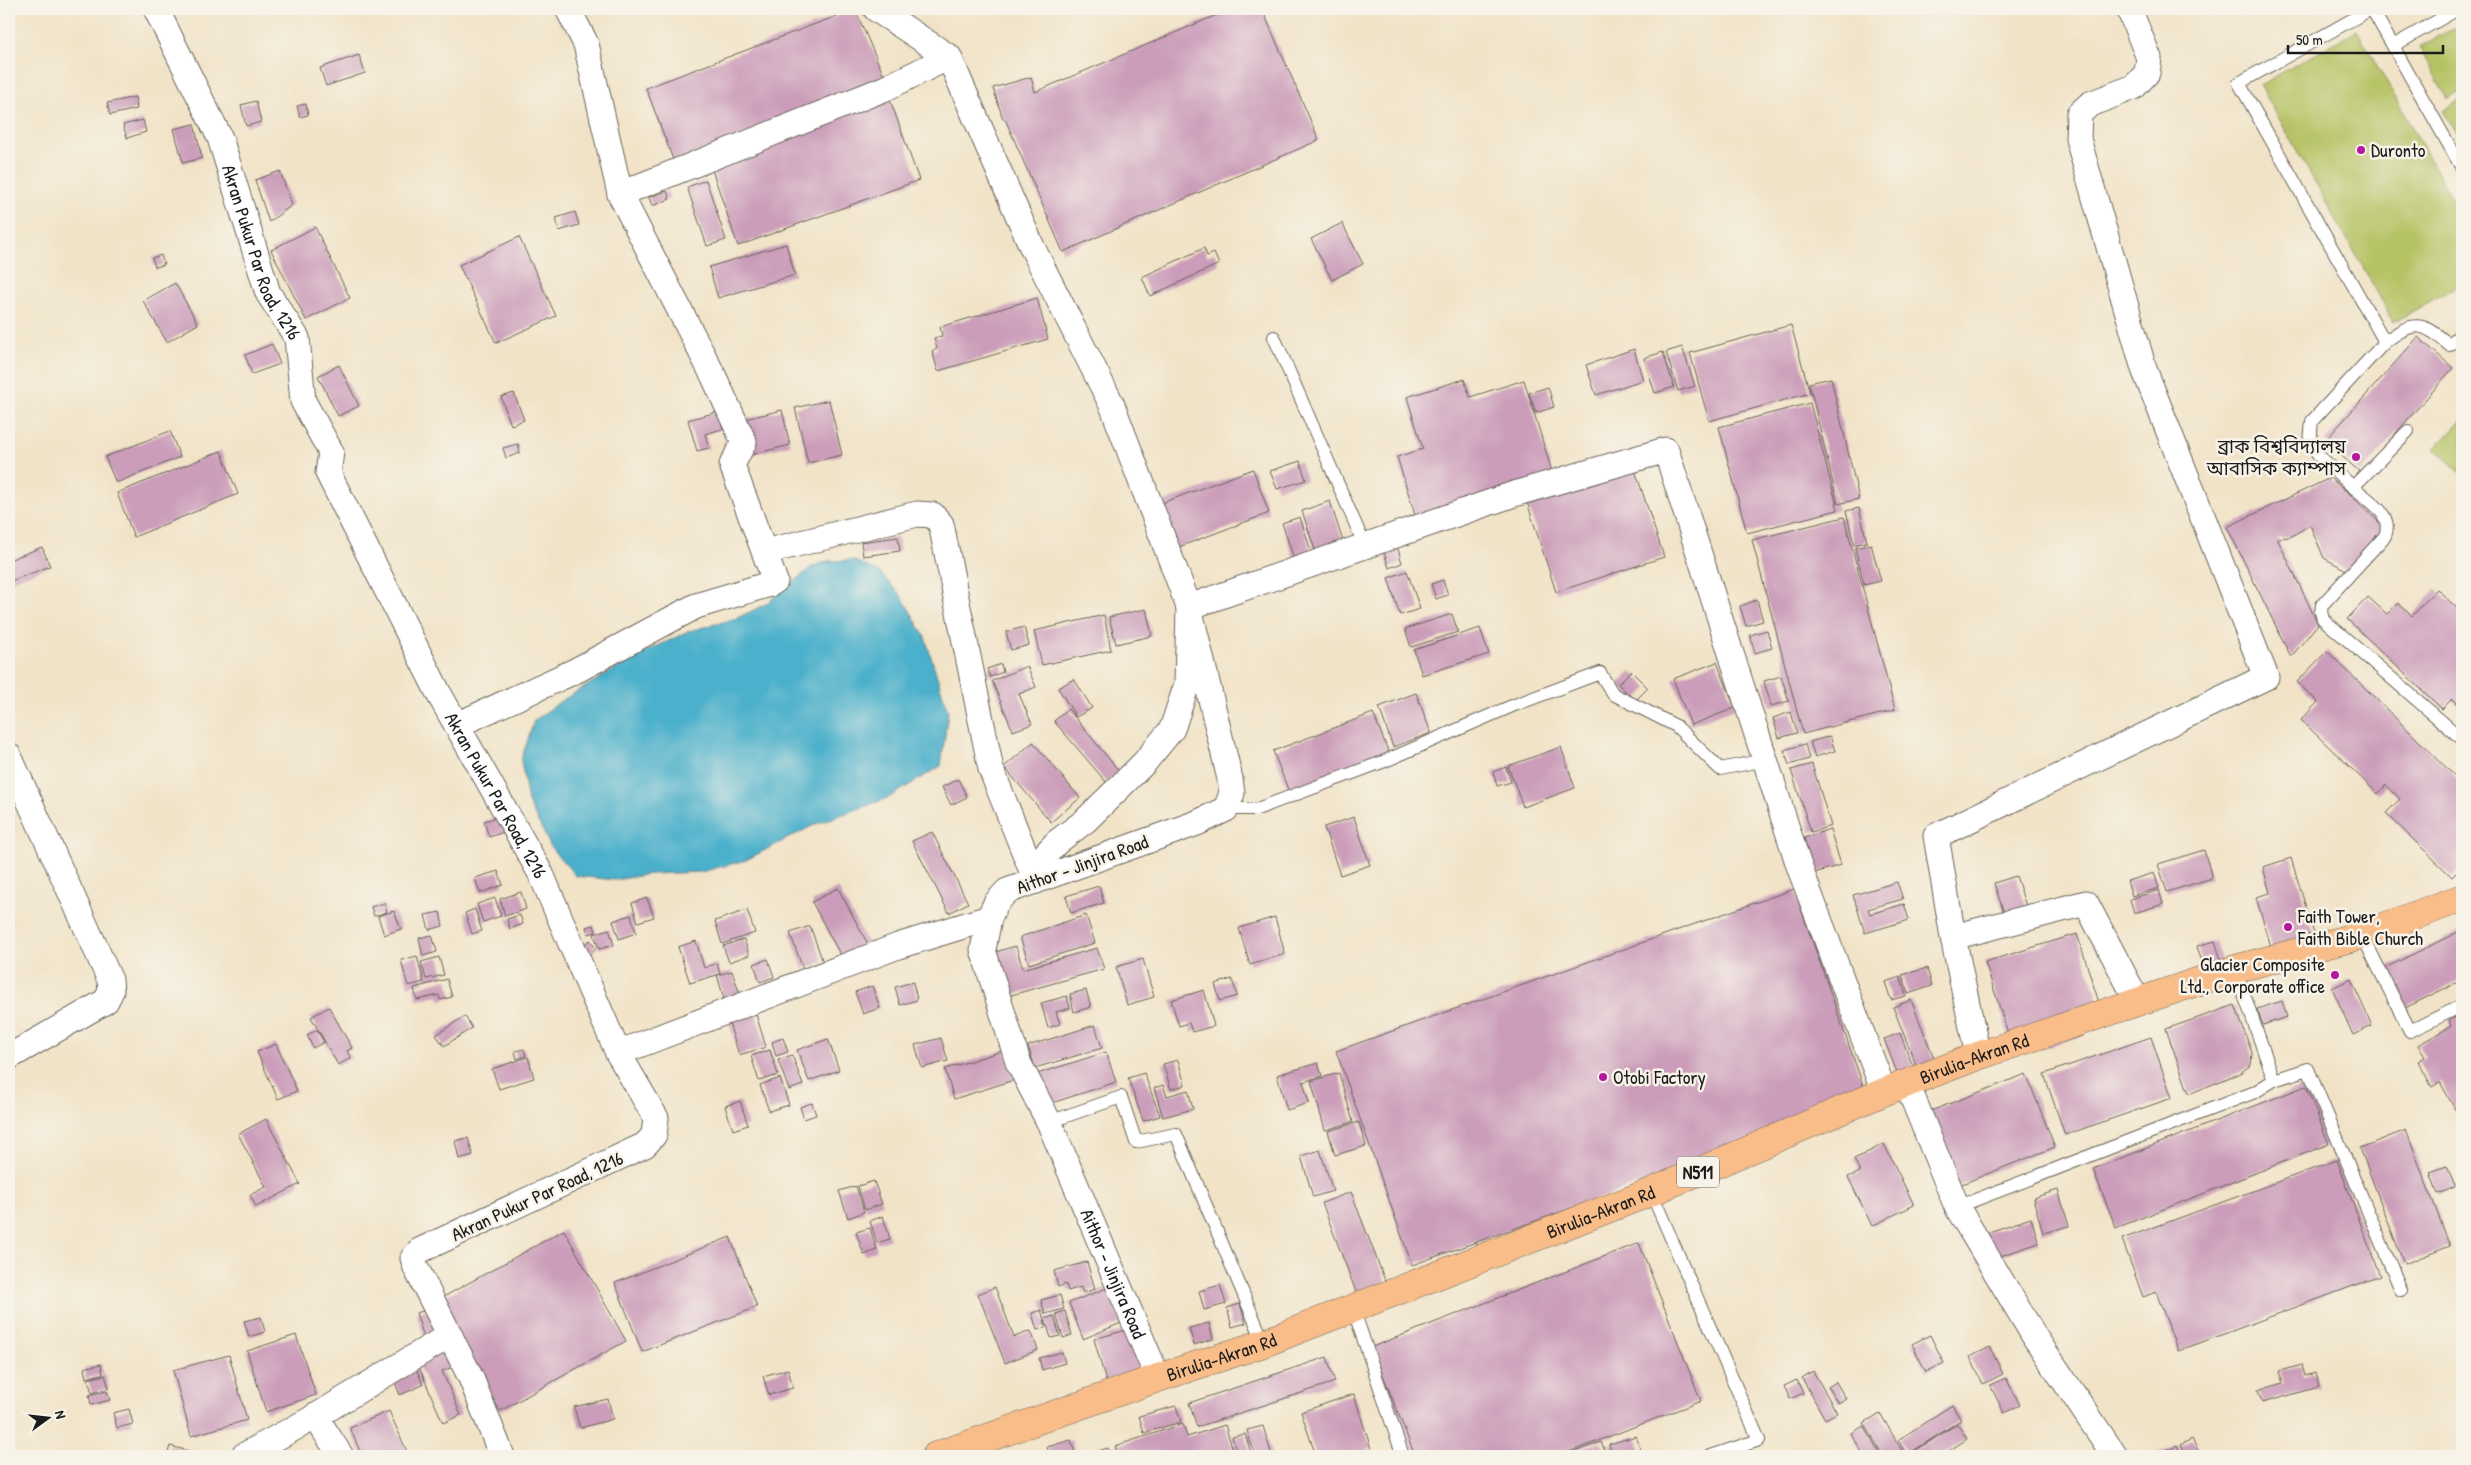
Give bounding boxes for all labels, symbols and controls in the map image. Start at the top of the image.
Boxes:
scale bar [2288,22,2444,54]
text: 50 m [2296,29,2323,50]
place label: Duronto [2371,137,2426,163]
marker: Duronto [2355,144,2367,156]
street label: Akran Pukur Par Road, 1216 [216,161,308,345]
place label: ব্রাক বিশ্ববিদ্যালয় আবাসিক ক্যাম্পাস [2206,433,2347,481]
marker: ব্রাক বিশ্ববিদ্যালয় আবাসিক ক্যাম্পাস [2350,451,2362,463]
street label: Akran Pukur Par Road, 1216 [439,707,554,883]
street label: Aithor - Jinjira Road [1013,828,1152,900]
place label: Faith Tower, Faith Bible Church [2297,903,2423,951]
marker: Faith Tower, Faith Bible Church [2282,921,2294,933]
place label: Glacier Composite Ltd., Corporate office [2180,951,2325,999]
marker: Glacier Composite Ltd., Corporate office [2329,969,2341,981]
street label: Birulia-Akran Rd [1916,1027,2033,1090]
place label: Otobi Factory [1613,1064,1706,1090]
marker: Otobi Factory [1597,1071,1609,1083]
street label: Akran Pukur Par Road, 1216 [447,1145,627,1247]
road number: N511 [1677,1156,1719,1188]
street label: Birulia-Akran Rd [1542,1179,1659,1245]
street label: Aithor - Jinjira Road [1074,1205,1153,1343]
street label: Birulia-Akran Rd [1163,1326,1281,1387]
north arrow [22,1392,72,1442]
text: N [51,1408,71,1421]

